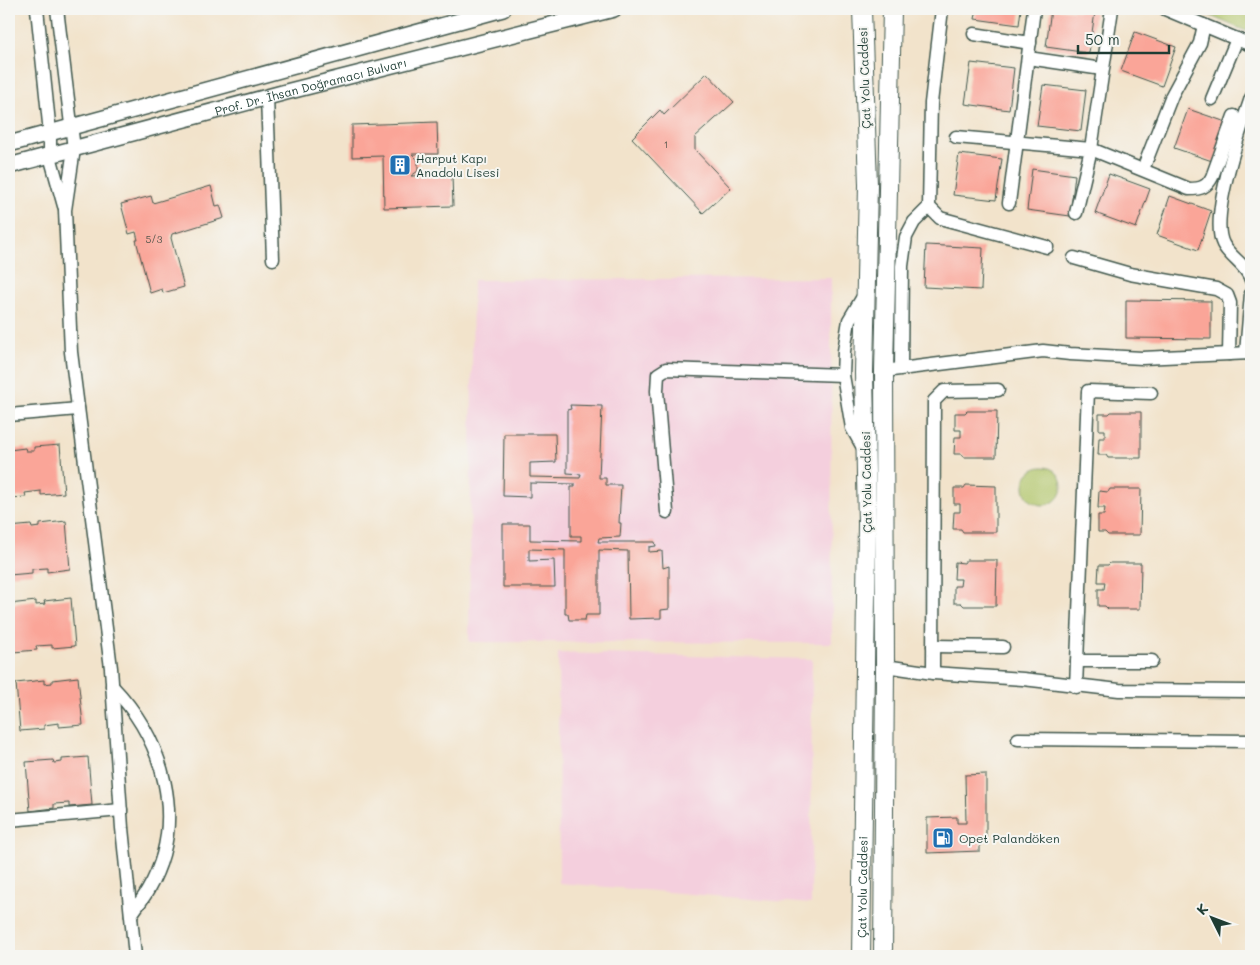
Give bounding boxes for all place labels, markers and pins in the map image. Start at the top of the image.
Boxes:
place label: Harput Kapı Anadolu Lisesi [416,150,499,180]
building icon: Harput Kapı Anadolu Lisesi [388,153,412,177]
fuel station icon: Opet Palandöken [931,826,955,850]
place label: Opet Palandöken [959,830,1060,846]

